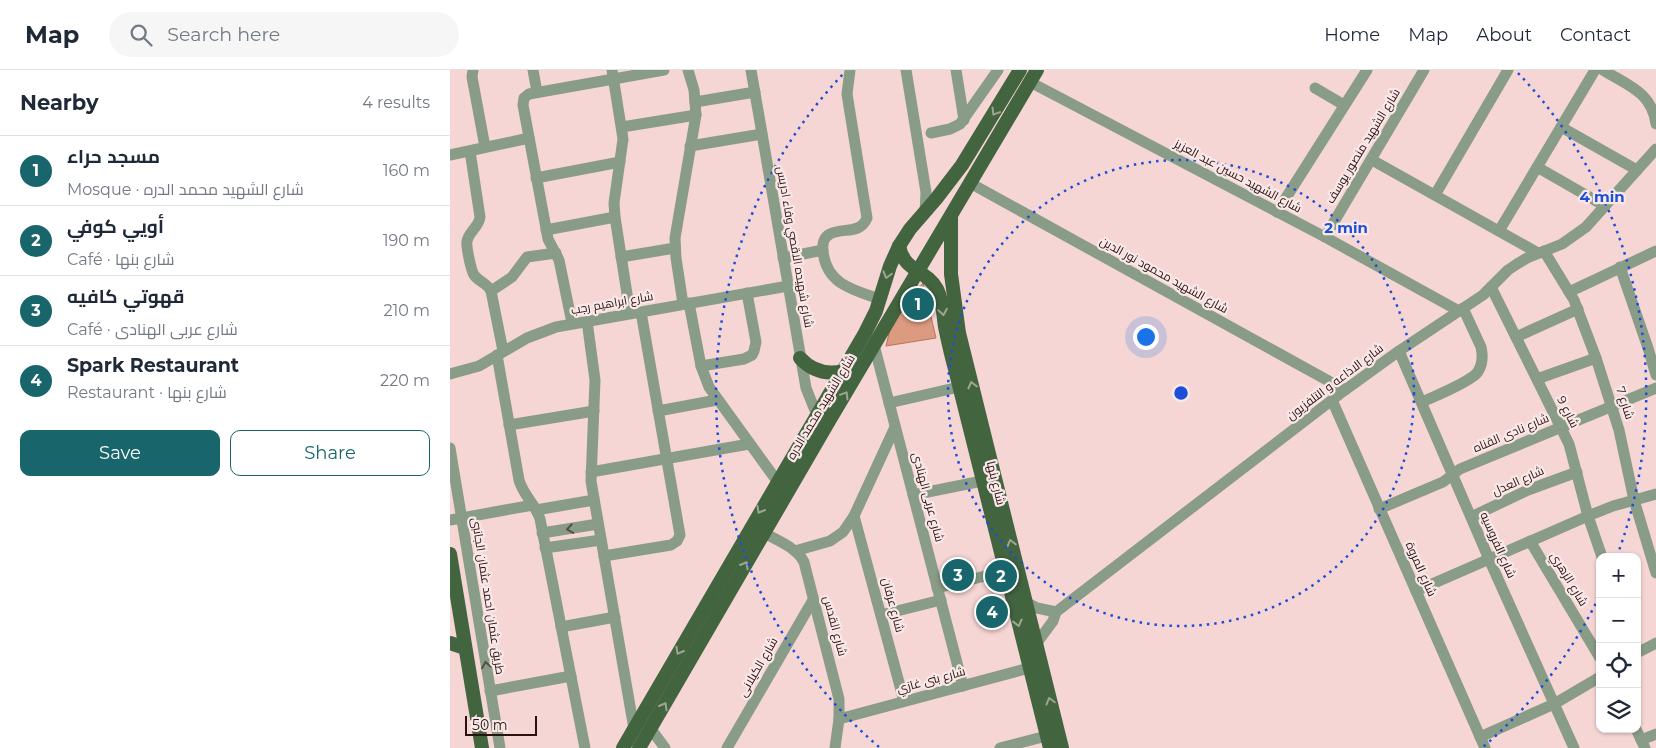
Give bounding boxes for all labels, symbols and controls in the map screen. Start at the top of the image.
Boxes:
search box [109,12,459,57]
text: Map [25,20,79,49]
icon: search [127,21,155,49]
text: Search here [167,23,280,46]
text: Home [1324,24,1380,46]
text: Map [1408,24,1448,46]
text: About [1476,24,1532,46]
text: Contact [1560,24,1631,46]
street label: شارع الشهيد منصور يوسف [1322,85,1404,207]
text: Nearby [20,90,99,115]
text: 4 results [362,93,430,112]
one-way arrow [992,106,1002,115]
street label: شارع الشهيد حسين عبد العزيز [1171,135,1305,216]
text: مسجد حراء [67,145,160,168]
text: 1 [33,161,39,180]
text: 160 m [383,161,430,180]
street label: شارع شهيده الاقصي وفاء ادريس [771,165,817,329]
text: Mosque · شارع الشهيد محمد الدره [67,180,304,199]
text: 4 min [1579,187,1625,206]
text: أويي كوفي [67,215,164,238]
text: 2 min [1324,218,1368,237]
text: 2 [31,231,41,250]
text: 190 m [383,231,430,250]
street label: شارع الشهيد محمود نور الدين [1097,233,1231,317]
text: Café · شارع بنها [67,250,174,269]
one-way arrow [882,271,893,280]
text: قهوتي كافيه [67,285,184,308]
pin: 1 [902,285,934,323]
street label: شارع ابراهيم رجب [570,288,655,318]
text: 3 [31,301,41,320]
text: 210 m [383,301,430,320]
one-way arrow [937,309,948,317]
text: Café · شارع عربى الهنادى [67,320,238,339]
your location [1133,324,1159,350]
street label: شارع الاذاعه و التلفزيون [1283,340,1387,424]
street label: شارع الشهيد محمد الدره [783,351,859,463]
text: Spark Restaurant [67,354,239,377]
text: 4 [30,371,42,390]
text: 220 m [380,371,430,390]
one-way arrow [967,381,978,390]
text: Restaurant · شارع بنها [67,383,227,402]
centre of rings [1172,384,1190,402]
street label: شارع 7 [1612,385,1638,421]
one-way arrow [838,391,848,400]
street label: شارع 9 [1553,393,1583,431]
street label: شارع نادى القناه [1471,410,1552,456]
button: Save [20,430,220,476]
button: Share [230,430,430,476]
street label: شارع عربى الهنادى [908,450,948,544]
street label: شارع بنها [983,459,1009,507]
street label: شارع العدل [1490,462,1546,499]
one-way arrow [757,505,767,514]
street label: شارع الفروسيه [1476,509,1520,581]
street label: طريق عثمان احمد عثمان الجانبى [469,516,508,676]
one-way arrow [566,523,575,533]
street label: شارع المروة [1402,539,1440,599]
one-way arrow [1006,540,1016,548]
street label: شارع الزهري [1545,549,1591,610]
map controls [1596,553,1641,733]
button: + [1596,553,1641,598]
pin: 3 [942,556,974,594]
pin: 2 [985,557,1017,595]
one-way arrow [739,561,749,570]
street label: شارع عرفان [878,576,908,634]
pin: 4 [976,593,1008,631]
street label: شارع القدس [819,594,851,658]
button: − [1596,598,1641,643]
one-way arrow [1012,619,1023,628]
street label: شارع الكيلانى [735,634,782,700]
button: locate [1596,643,1641,688]
one-way arrow [676,646,686,655]
one-way arrow [481,661,492,669]
street label: شارع بنى غازي [895,663,968,699]
button: layers [1596,688,1641,733]
one-way arrow [1045,696,1056,705]
one-way arrow [657,702,667,711]
scale bar [465,713,538,736]
text: 50 m [472,716,508,734]

